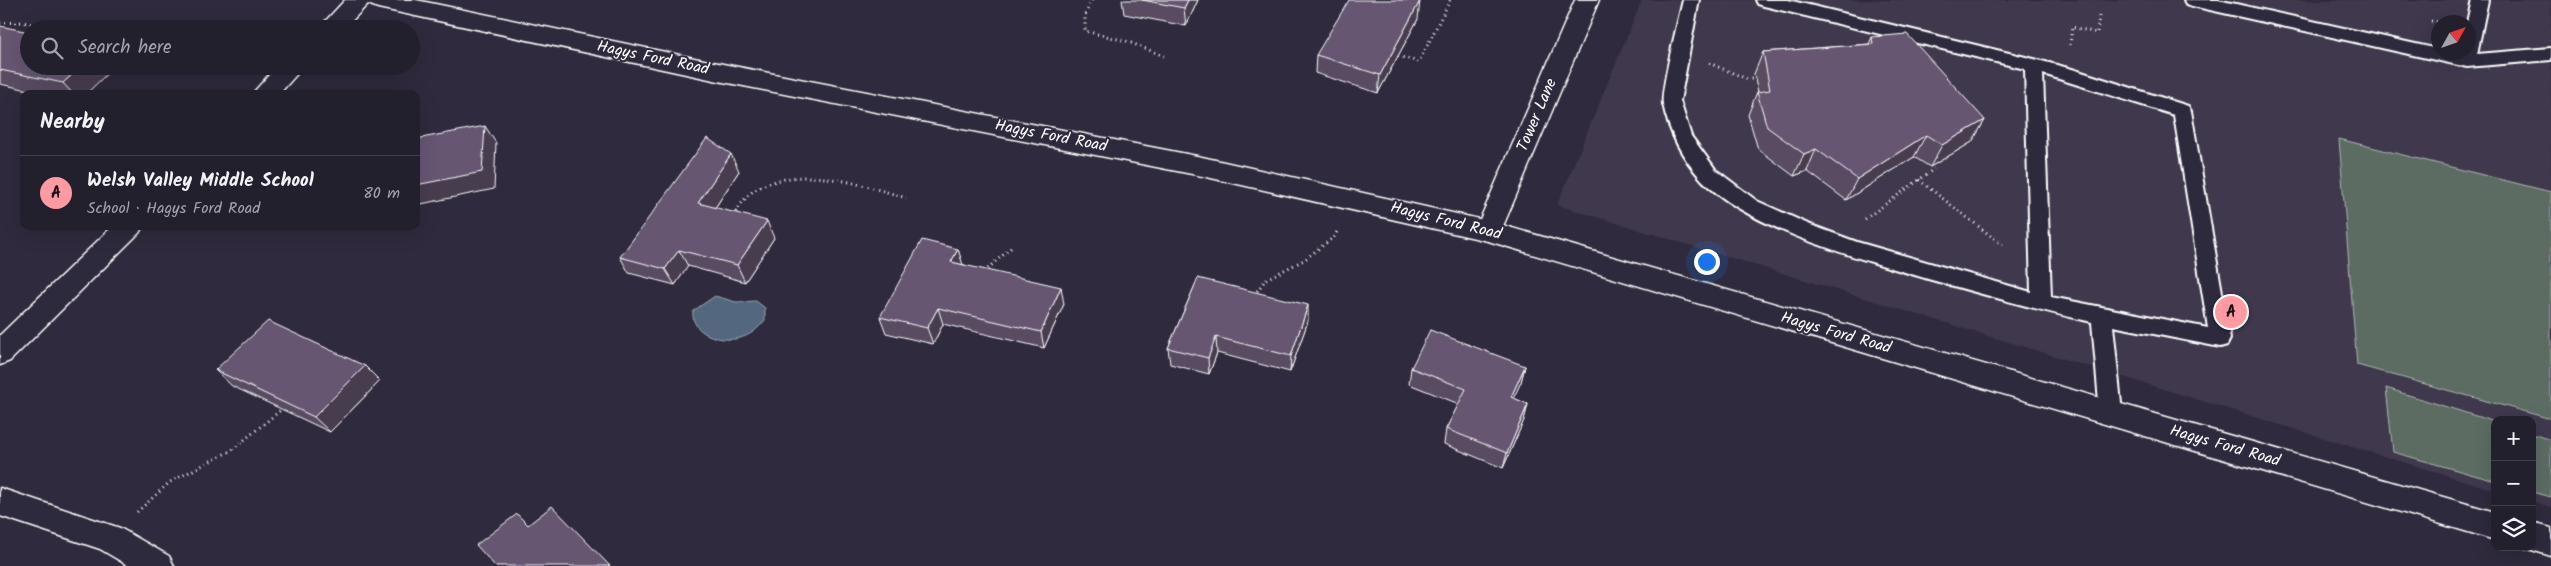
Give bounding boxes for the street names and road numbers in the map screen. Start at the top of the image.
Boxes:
street label: Hagys Ford Road [595,34,712,82]
street label: Tower Lane [1510,74,1564,156]
street label: Hagys Ford Road [993,113,1110,159]
street label: Hagys Ford Road [1388,195,1505,247]
street label: Hagys Ford Road [1778,305,1895,361]
street label: Hagys Ford Road [2167,418,2284,474]

